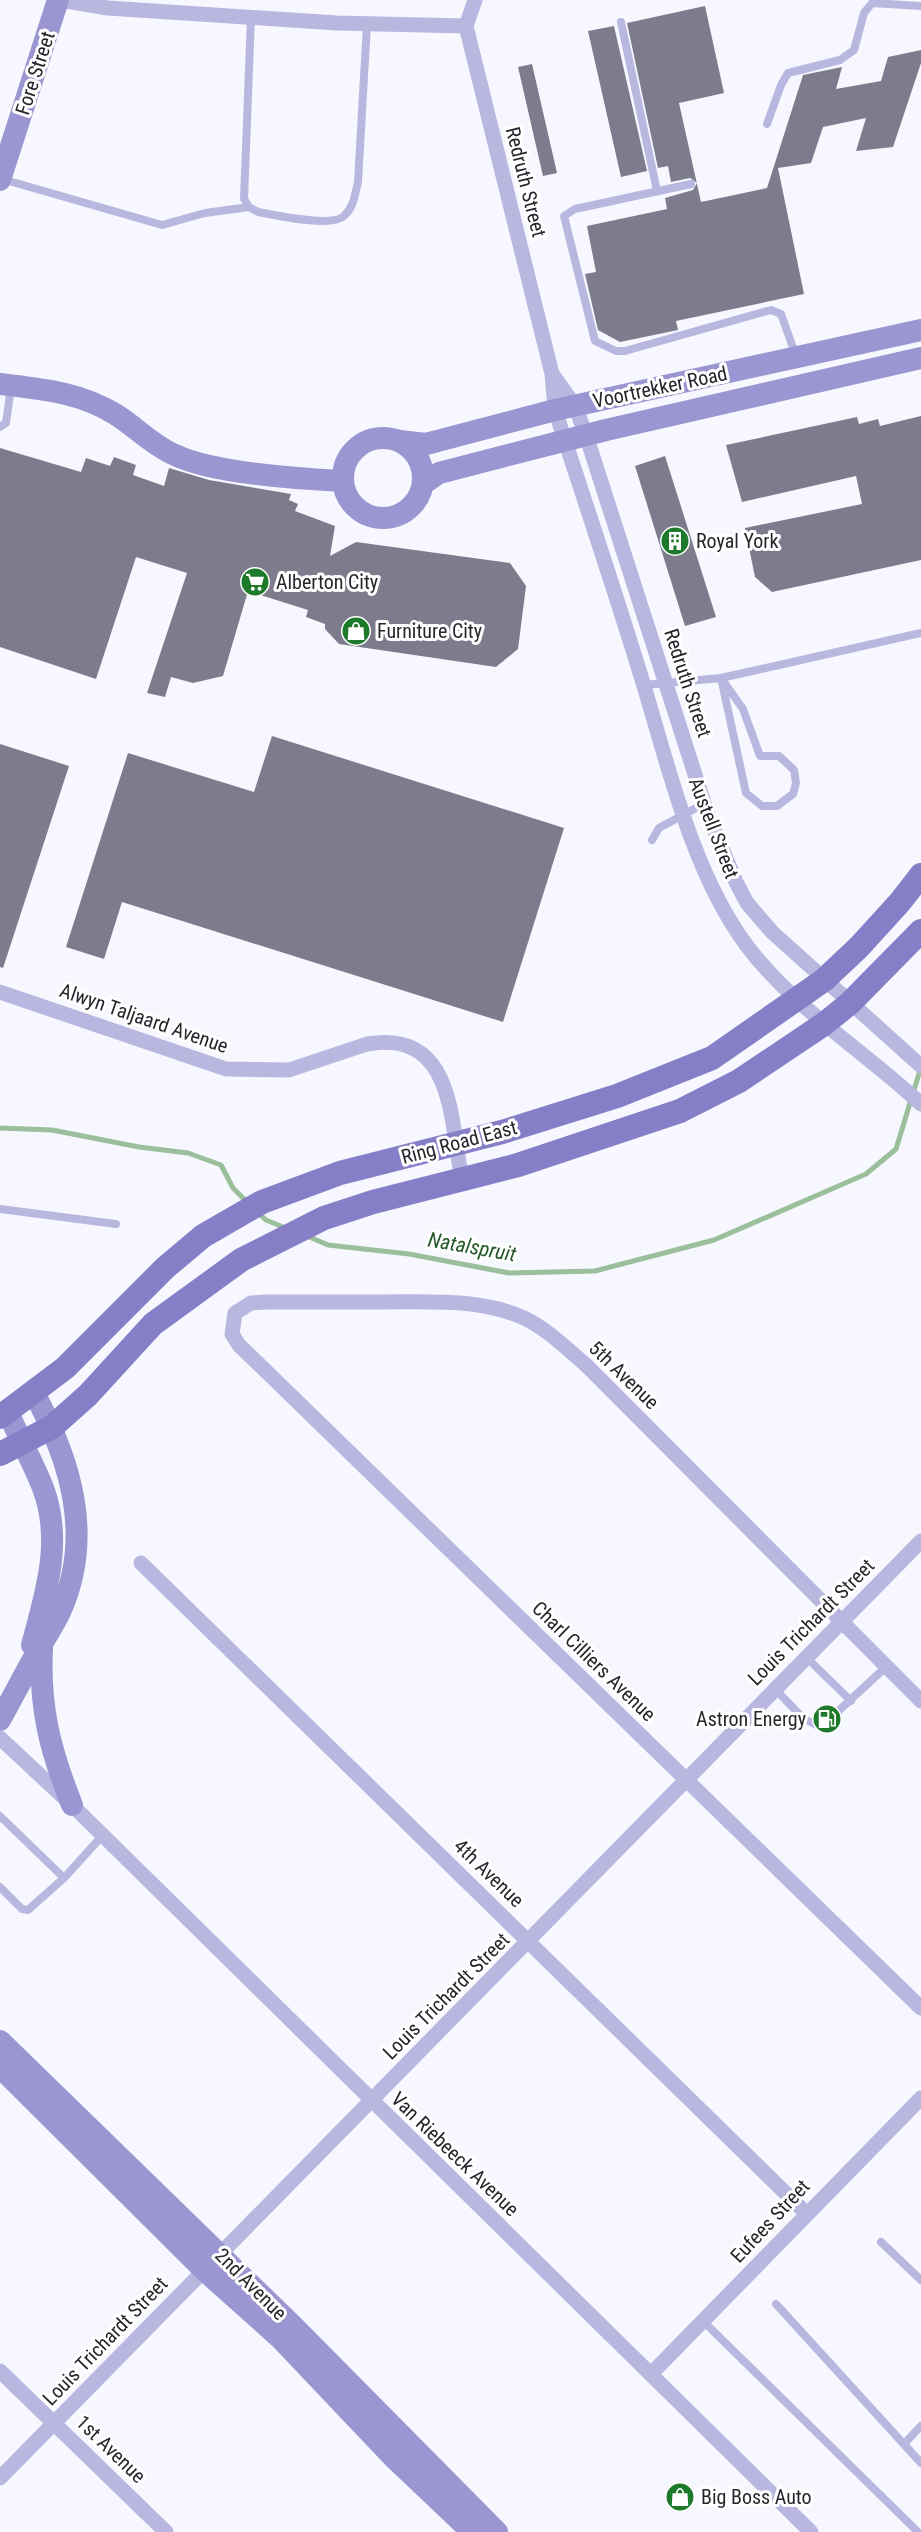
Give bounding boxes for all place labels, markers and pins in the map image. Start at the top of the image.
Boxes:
building icon: Royal York [659,525,691,557]
place label: Royal York [696,529,778,553]
supermarket icon: Alberton City [239,566,271,598]
place label: Alberton City [276,570,378,594]
shop icon: Furniture City [340,615,372,647]
place label: Furniture City [377,619,482,643]
fuel station icon: Astron Energy [811,1703,843,1735]
place label: Astron Energy [696,1707,806,1731]
shop icon: Big Boss Auto [664,2481,696,2513]
place label: Big Boss Auto [701,2485,812,2509]

